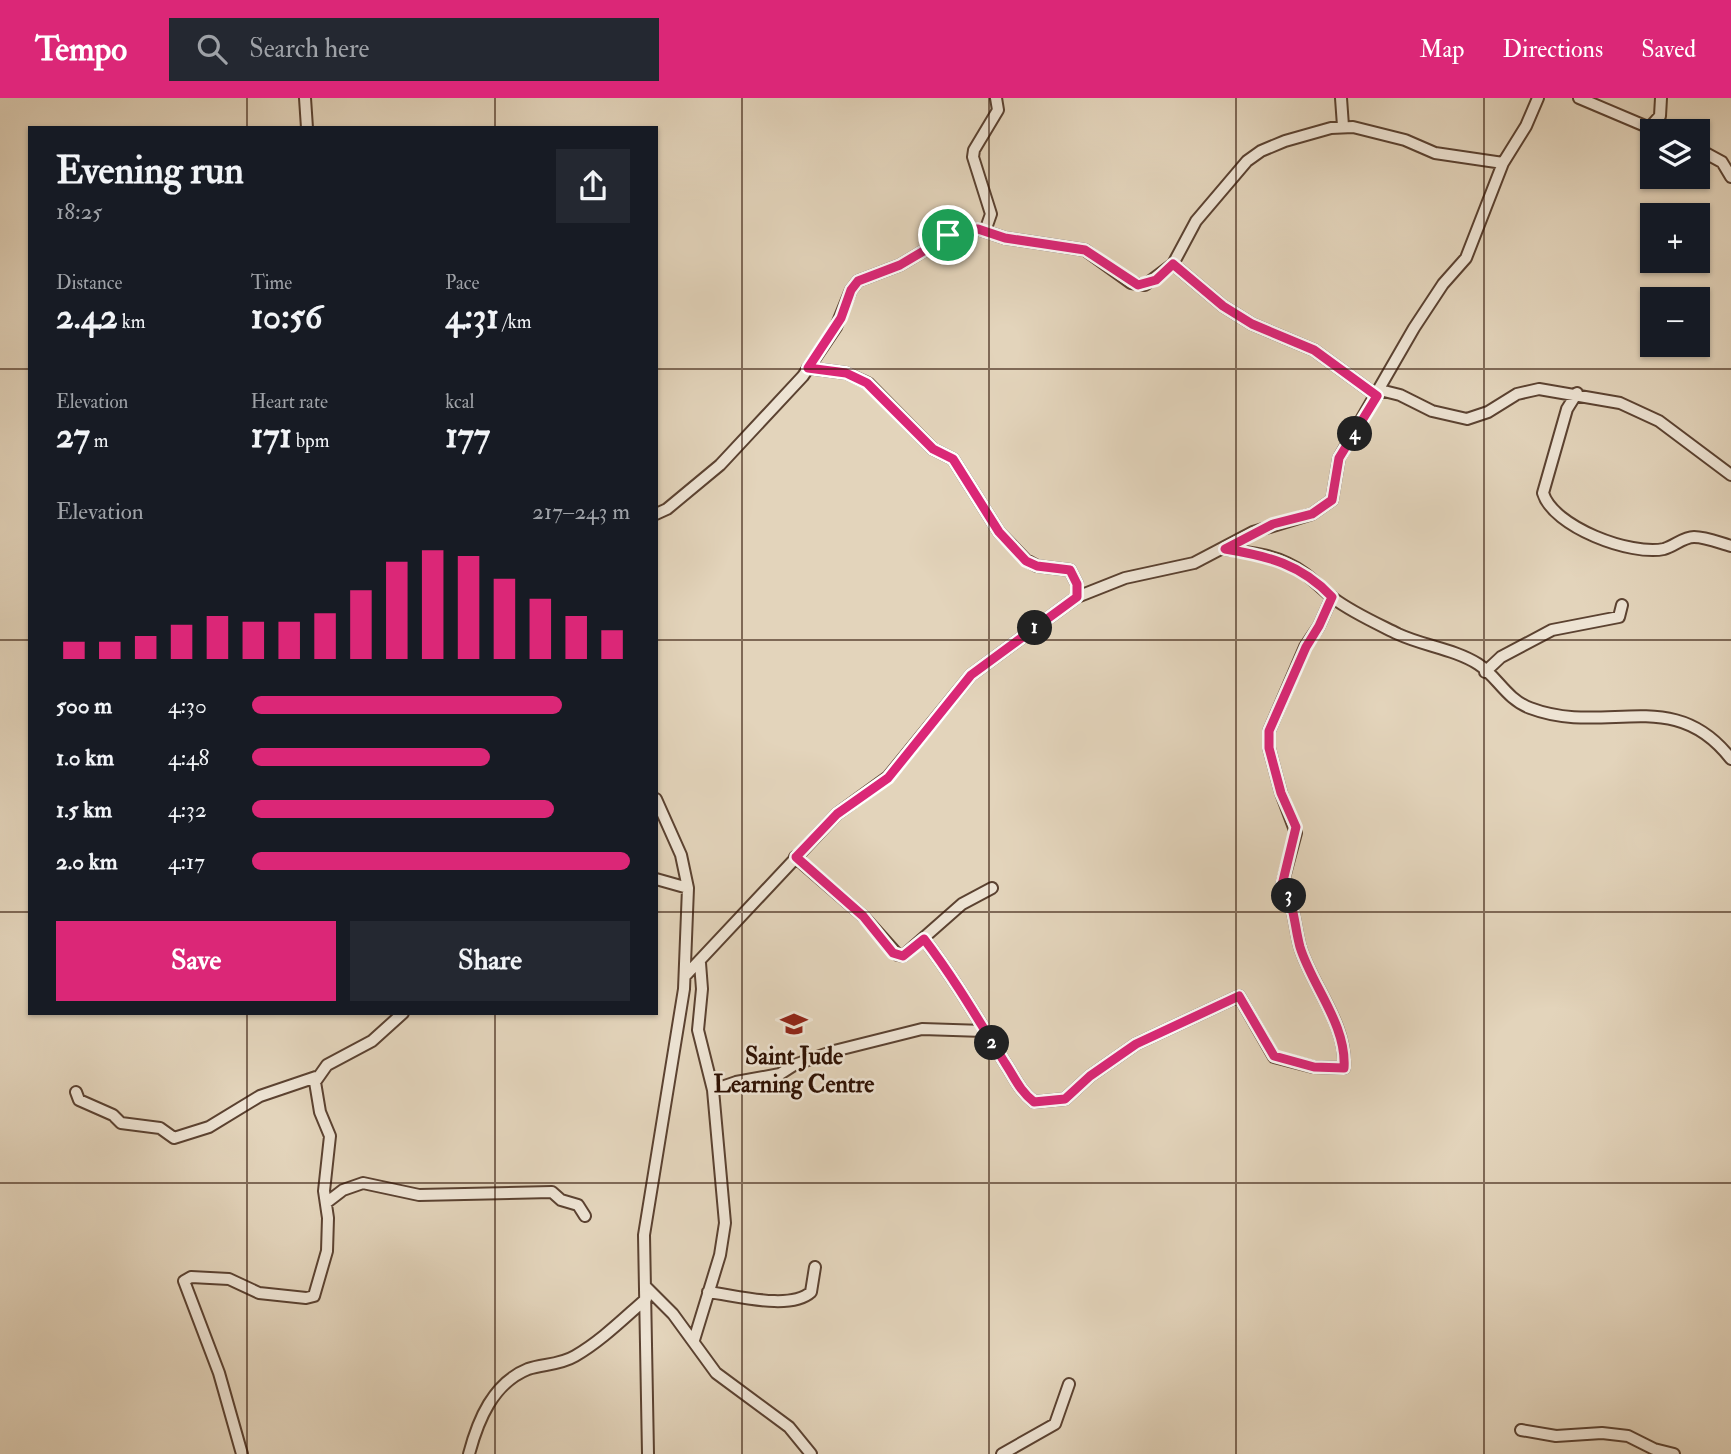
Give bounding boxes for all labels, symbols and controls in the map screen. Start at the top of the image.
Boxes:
search box [169,18,659,81]
text: Tempo [35,29,127,70]
icon: search [193,30,231,68]
text: Search here [249,33,369,65]
text: Map [1419,34,1464,65]
text: Directions [1502,34,1603,65]
text: Saved [1641,34,1696,65]
map controls [1640,119,1710,357]
button: layers [1640,119,1710,189]
text: Evening run [56,147,244,195]
button: share [556,149,630,223]
text: 18:25 [56,197,102,226]
button: + [1640,203,1710,273]
pin [918,205,978,265]
icon: arrive [929,216,967,254]
text: Distance [56,271,122,295]
text: Time [251,271,292,295]
text: Pace [445,271,479,295]
button: − [1640,287,1710,357]
text: 2.42 [56,295,118,339]
text: 10:56 [251,295,322,339]
text: 4:31 [445,295,499,339]
text: km [118,310,145,334]
text: /km [499,310,532,334]
text: Elevation [56,390,128,414]
text: Heart rate [251,390,328,414]
text: kcal [445,390,474,414]
text: 27 [56,414,90,458]
text: 171 [251,414,292,458]
text: 177 [445,414,490,458]
pin: 4 [1338,416,1372,452]
text: 4 [1349,421,1360,445]
text: m [90,429,108,453]
text: bpm [292,429,329,453]
text: Elevation [56,497,144,526]
text: 217–243 m [532,497,630,526]
pin: 1 [1018,610,1052,646]
text: 1 [1031,615,1038,639]
text: 500 m [56,691,112,720]
text: 4:30 [168,691,207,720]
text: 1.0 km [56,743,114,772]
text: 4:48 [168,743,209,772]
text: 1.5 km [56,795,112,824]
text: 4:32 [168,795,207,824]
text: 2.0 km [56,847,118,876]
text: 4:17 [168,847,205,876]
pin: 3 [1272,878,1306,914]
text: 3 [1285,883,1292,907]
button: Save [56,921,336,1001]
button: Share [350,921,630,1001]
school or university icon: Saint Jude Learning Centre [779,1009,809,1039]
pin: 2 [974,1026,1010,1060]
text: 2 [987,1030,996,1054]
place label: Saint Jude Learning Centre [714,1041,874,1100]

